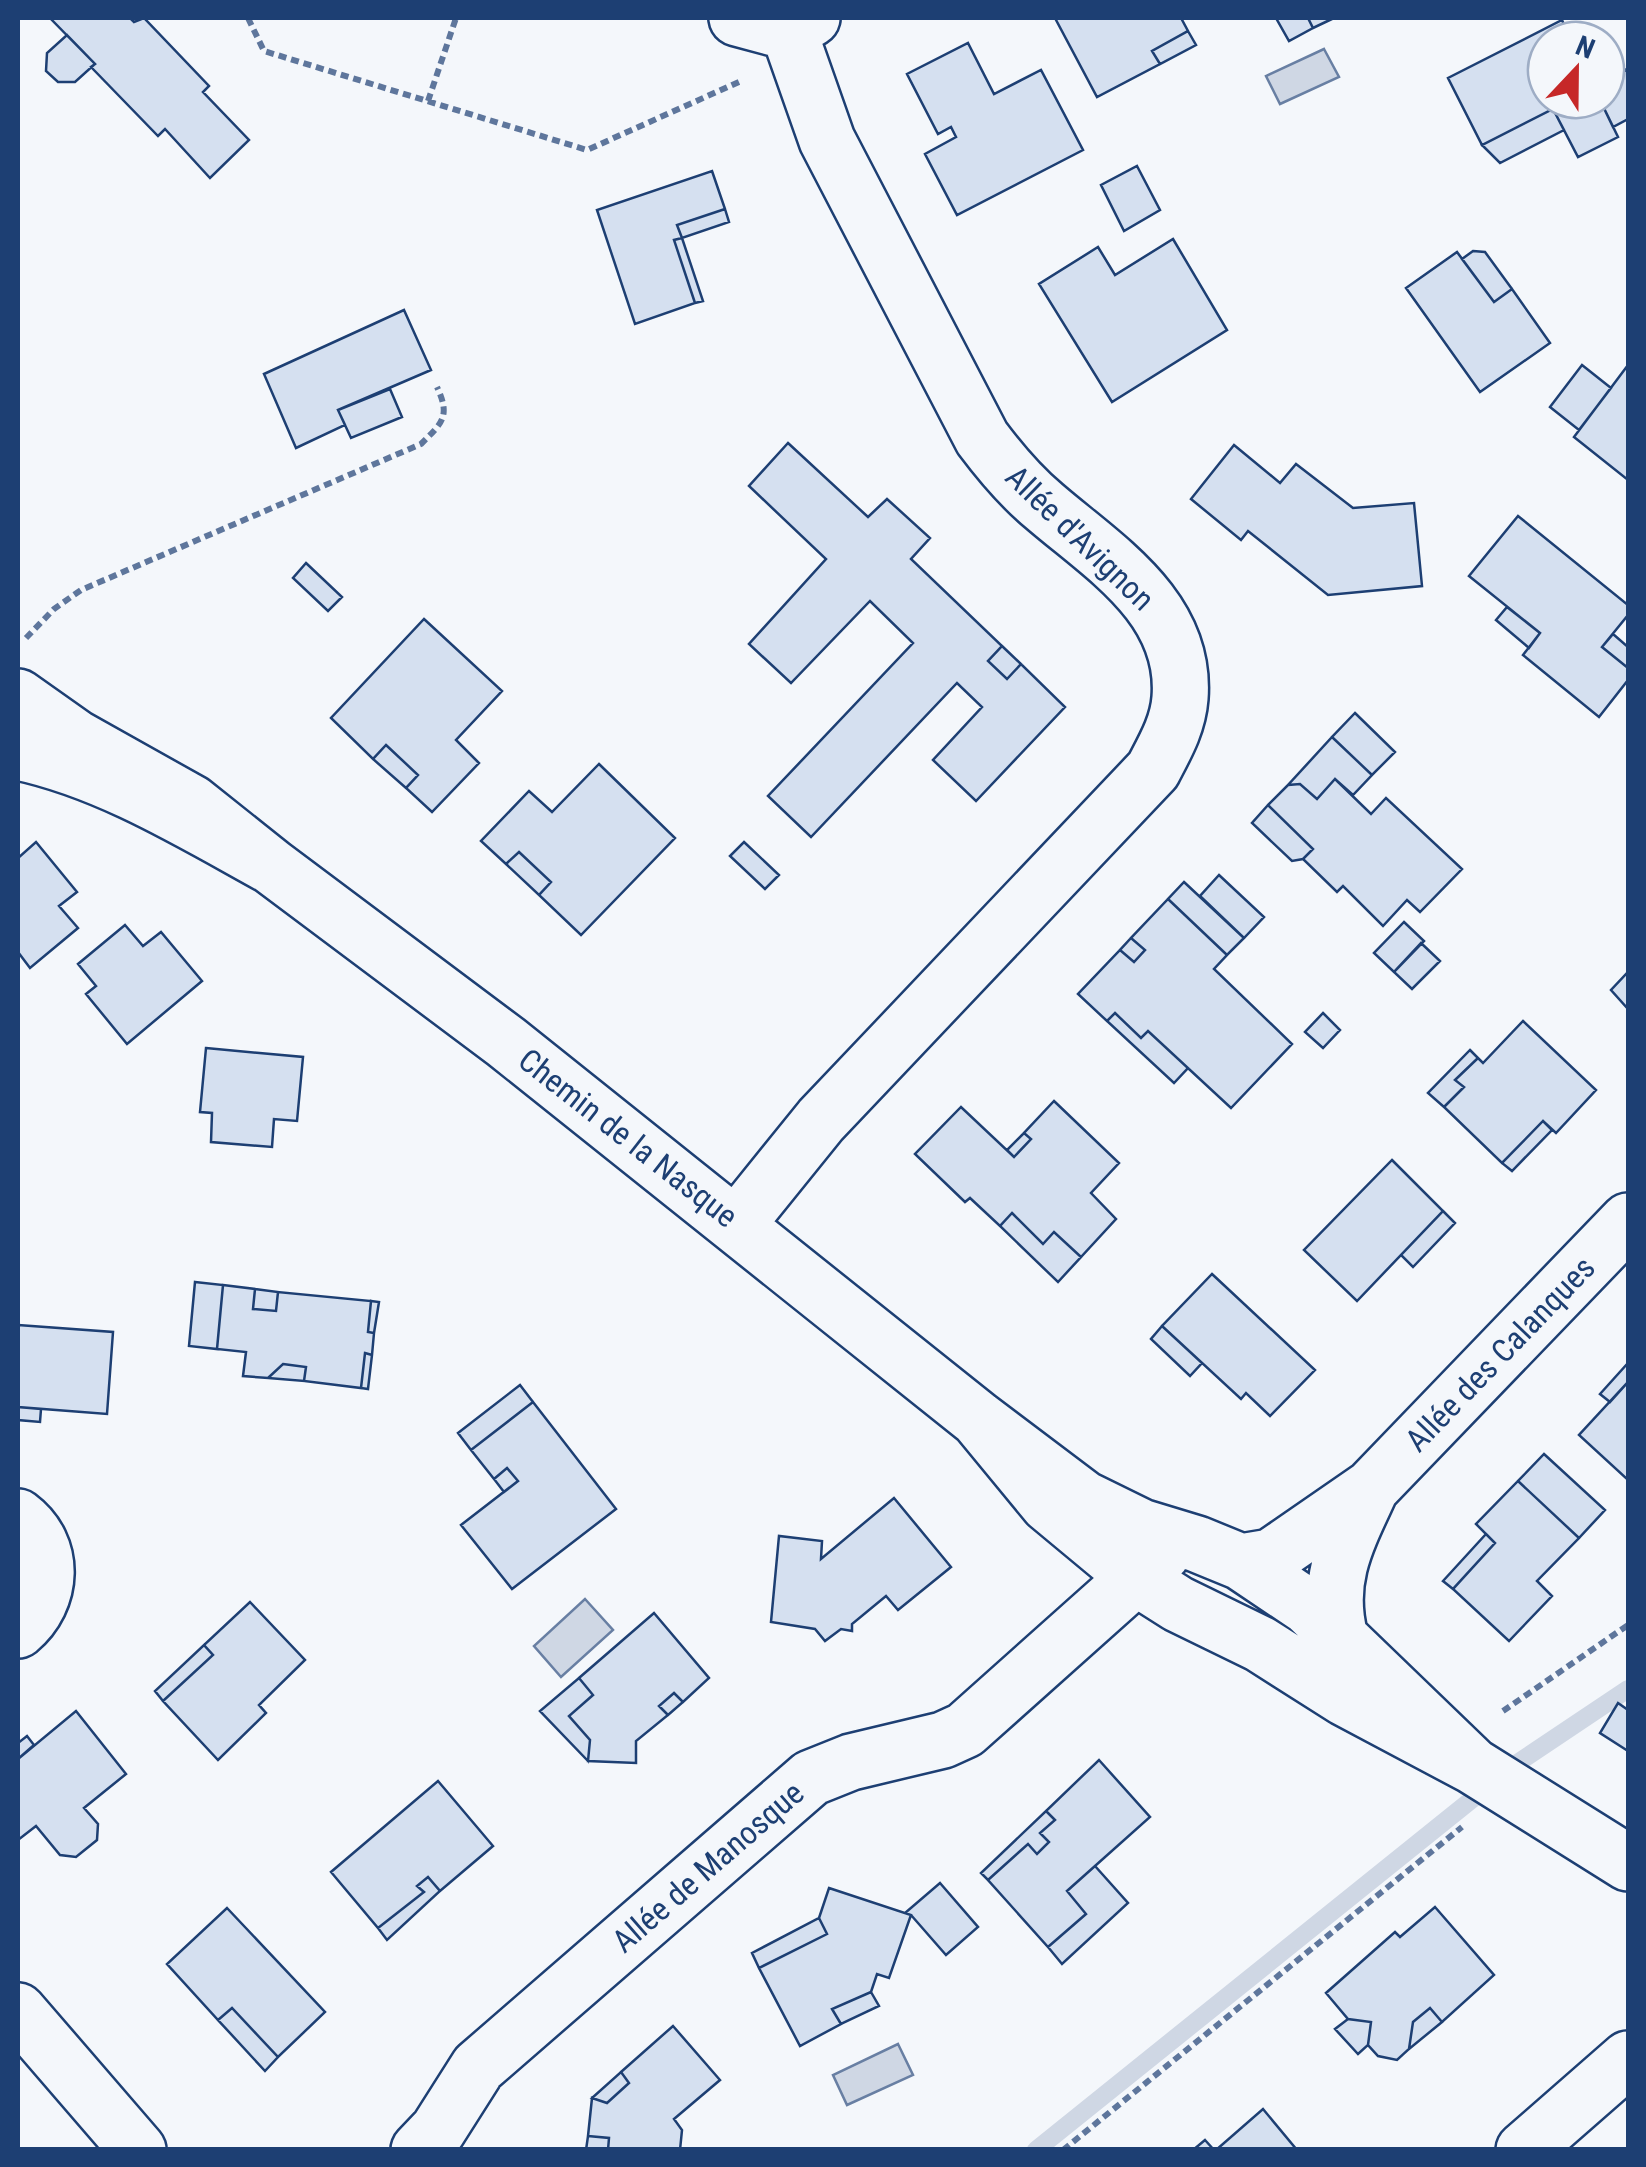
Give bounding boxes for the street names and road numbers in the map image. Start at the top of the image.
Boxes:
street label: Allée d'Avignon [998,458,1162,618]
street label: Chemin de la Nasque [511,1041,745,1235]
street label: Allée des Calanques [1397,1249,1603,1459]
street label: Allée de Manosque [605,1774,811,1960]

